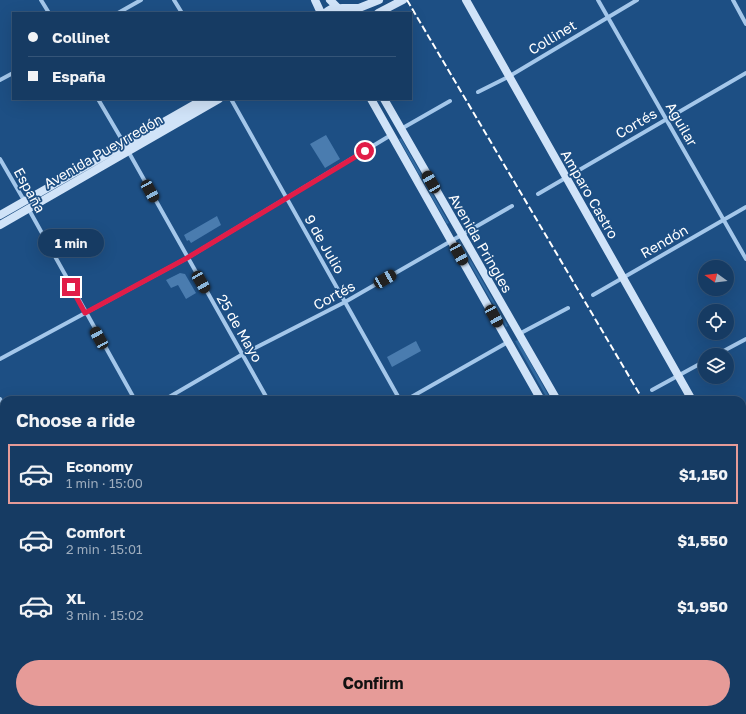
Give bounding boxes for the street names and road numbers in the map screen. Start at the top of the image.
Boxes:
street label: Collinet [525,16,579,58]
street label: Aguilar [663,99,702,149]
street label: Cortés [612,104,660,142]
street label: Avenida Pueyrredón [41,110,165,192]
street label: Amparo Castro [558,147,622,241]
street label: España [11,164,49,216]
street label: Avenida Pringles [446,190,516,296]
street label: 9 de Julio [301,212,349,276]
street label: Rendón [637,221,691,261]
street label: Cortés [310,277,358,313]
street label: 25 de Mayo [214,291,266,365]

